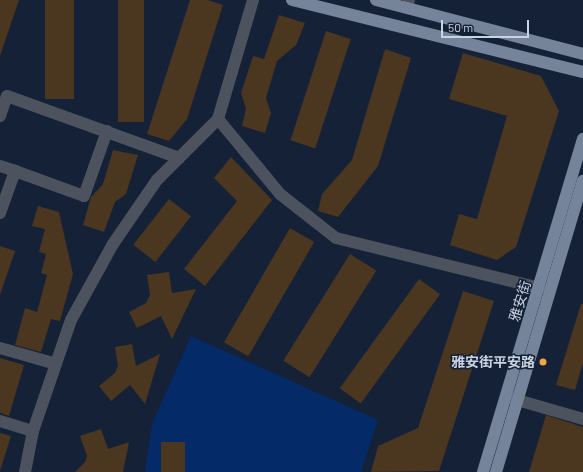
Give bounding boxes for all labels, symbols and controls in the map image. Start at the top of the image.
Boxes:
scale bar [443,12,531,38]
text: 50 m [448,20,473,34]
street label: 雅安街 [506,278,534,324]
place label: 雅安街平安路 [451,354,535,370]
marker: 雅安街平安路 [538,357,548,367]

